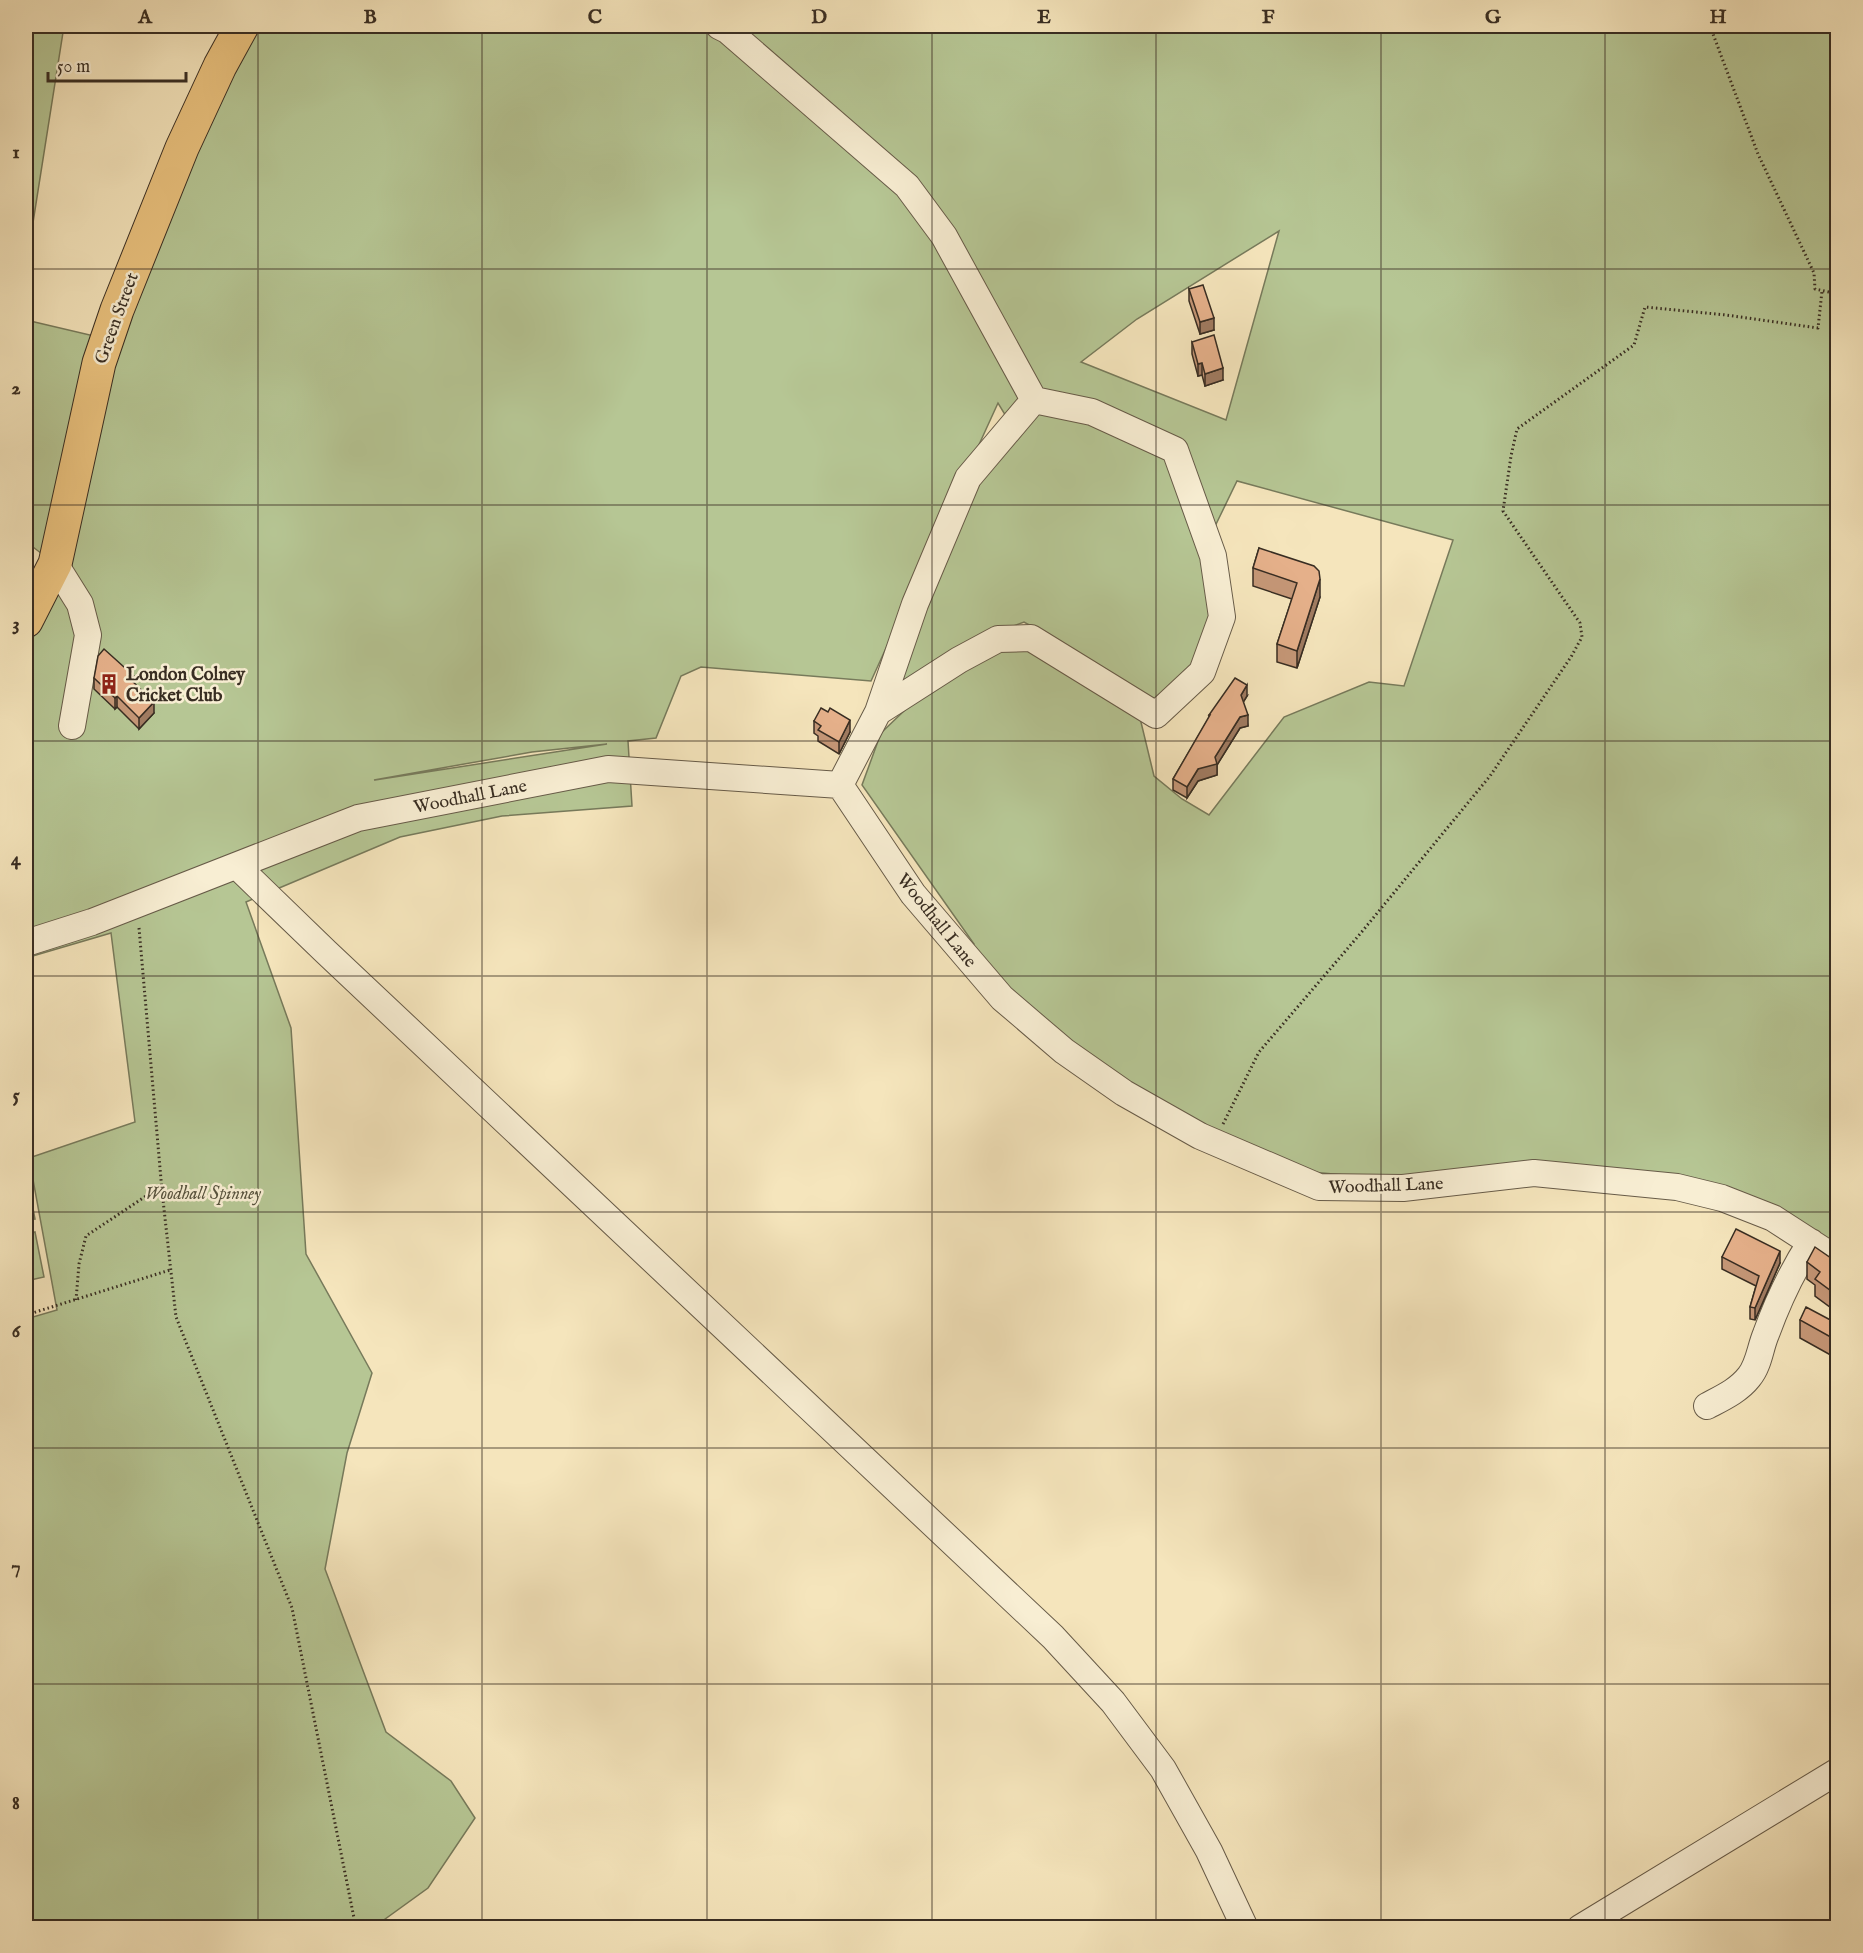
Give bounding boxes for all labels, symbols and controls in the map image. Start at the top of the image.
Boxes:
text: A [137,5,153,30]
text: B [363,5,377,30]
text: C [588,5,602,30]
text: D [811,5,827,30]
text: E [1037,5,1051,30]
text: F [1262,5,1275,30]
text: G [1485,5,1502,30]
text: H [1709,5,1727,30]
scale bar [48,45,186,83]
text: 50 m [57,56,90,79]
text: 1 [12,140,20,165]
street label: Green Street [90,270,145,367]
text: 2 [11,376,21,401]
text: 3 [12,612,20,637]
place label: London Colney Cricket Club [126,664,246,708]
building icon: London Colney Cricket Club [97,672,121,696]
street label: Woodhall Lane [412,775,529,820]
text: 4 [11,847,22,872]
street label: Woodhall Lane [891,869,981,973]
text: 5 [12,1083,20,1108]
street label: Woodhall Lane [1328,1173,1444,1200]
park label: Woodhall Spinney [145,1183,261,1206]
text: 6 [12,1319,22,1344]
text: 7 [11,1555,21,1580]
text: 8 [12,1791,20,1816]

